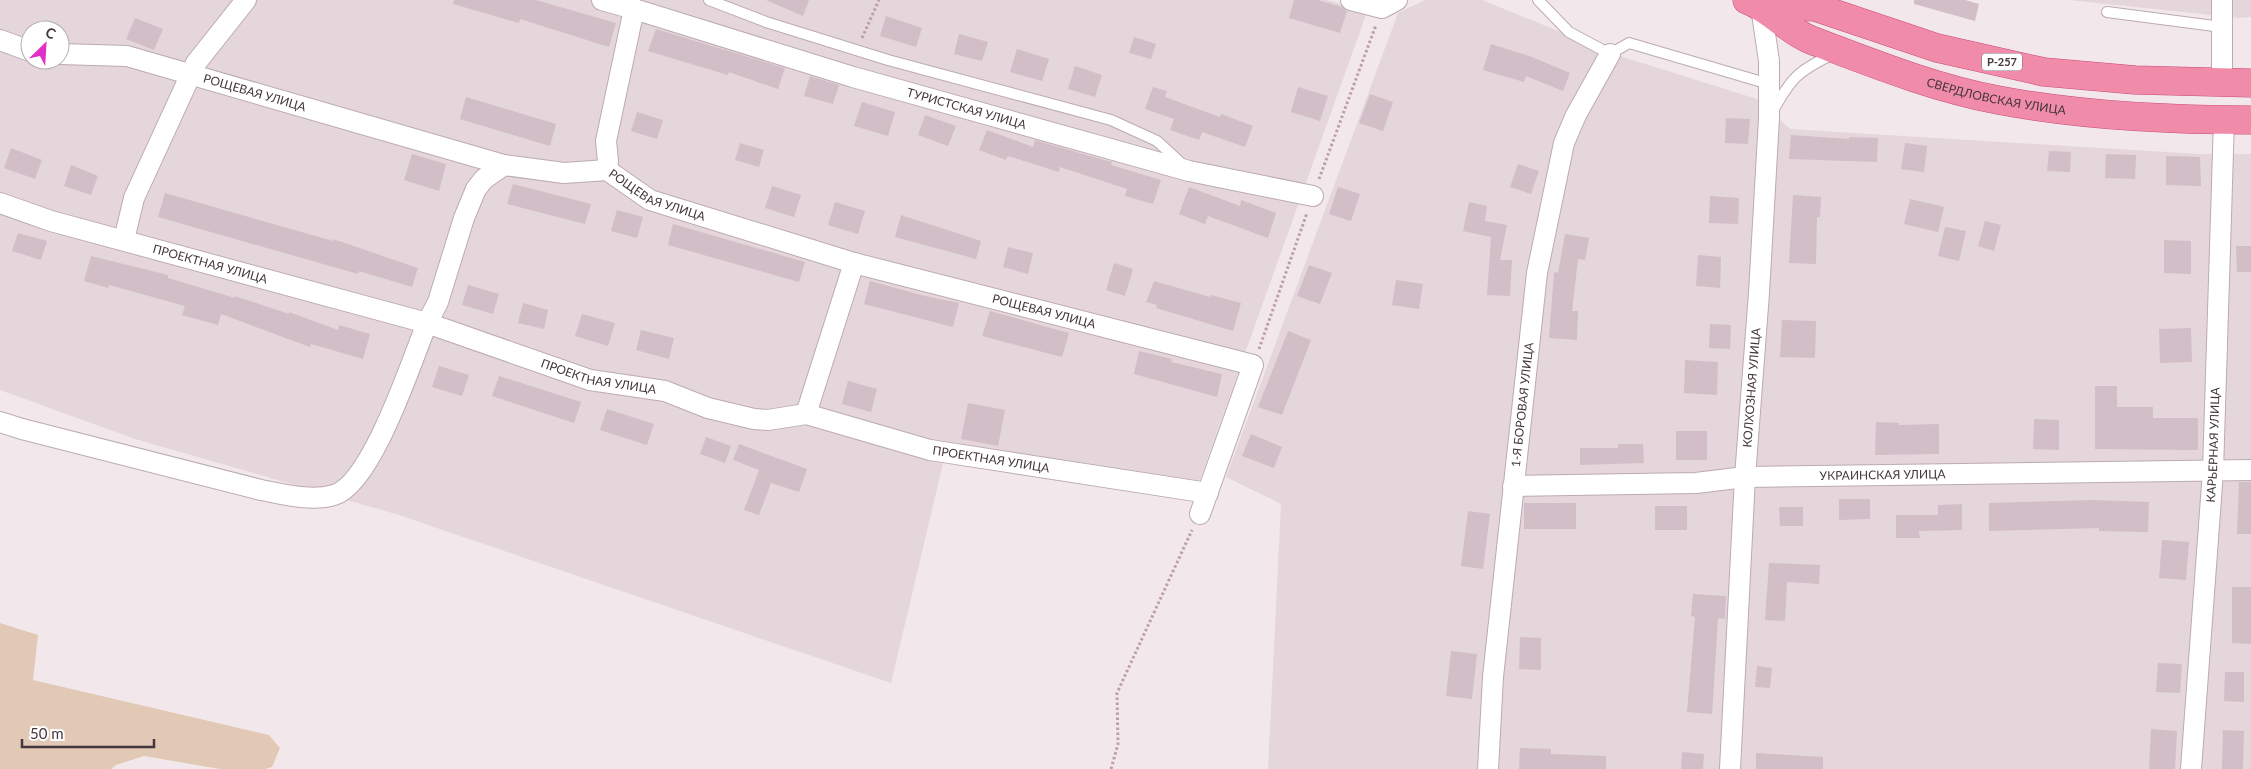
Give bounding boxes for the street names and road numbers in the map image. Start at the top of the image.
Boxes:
road number: Р-257 [1982,54,2022,70]
street label: РОЩЕВАЯ УЛИЦА [202,70,309,115]
street label: СВЕРДЛОВСКАЯ УЛИЦА [1925,74,2068,118]
street label: ТУРИСТСКАЯ УЛИЦА [905,84,1029,132]
street label: РОЩЕВАЯ УЛИЦА [606,166,708,224]
street label: ПРОЕКТНАЯ УЛИЦА [151,241,270,287]
street label: РОЩЕВАЯ УЛИЦА [991,291,1098,332]
street label: КОЛХОЗНАЯ УЛИЦА [1739,326,1763,448]
street label: 1-Я БОРОВАЯ УЛИЦА [1508,341,1536,468]
street label: ПРОЕКТНАЯ УЛИЦА [539,355,658,397]
street label: КАРЬЕРНАЯ УЛИЦА [2203,386,2223,503]
street label: ПРОЕКТНАЯ УЛИЦА [931,442,1052,476]
street label: УКРАИНСКАЯ УЛИЦА [1819,466,1947,483]

